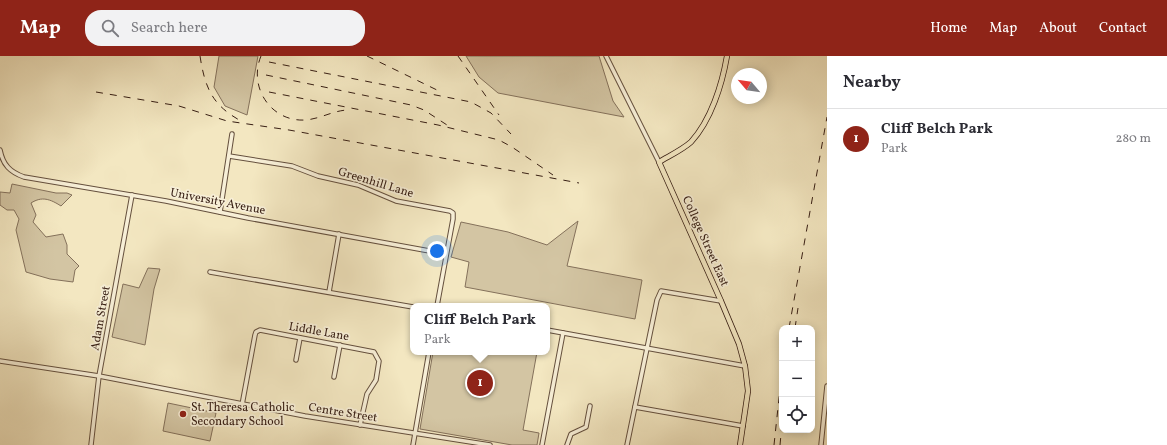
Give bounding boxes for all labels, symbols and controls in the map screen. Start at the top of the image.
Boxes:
search box [85,10,365,46]
text: Map [20,15,61,41]
icon: search [99,17,121,39]
text: Search here [131,18,208,39]
text: Home [930,19,967,38]
text: Map [989,19,1017,38]
text: About [1039,19,1077,38]
text: Contact [1099,19,1147,38]
north arrow [731,68,767,104]
text: Nearby [843,71,901,94]
text: Cliff Belch Park [881,119,993,140]
text: 1 [853,130,859,148]
text: 280 m [1115,130,1151,148]
text: Park [881,140,908,158]
street label: Greenhill Lane [336,164,416,202]
street label: University Avenue [169,185,267,219]
street label: College Street East [678,194,732,289]
your location [427,241,447,261]
street label: Adam Street [87,285,115,352]
popup [410,303,550,355]
text: Cliff Belch Park [424,310,536,331]
street label: Liddle Lane [287,319,351,345]
map controls [779,325,815,433]
button: + [779,325,815,361]
text: Park [424,331,451,349]
button: − [779,361,815,397]
pin: 1 [467,368,493,398]
button: locate [779,397,815,433]
place label: St. Theresa Catholic Secondary School [191,400,294,430]
street label: Centre Street [307,400,378,426]
marker: St. Theresa Catholic Secondary School [178,409,188,419]

